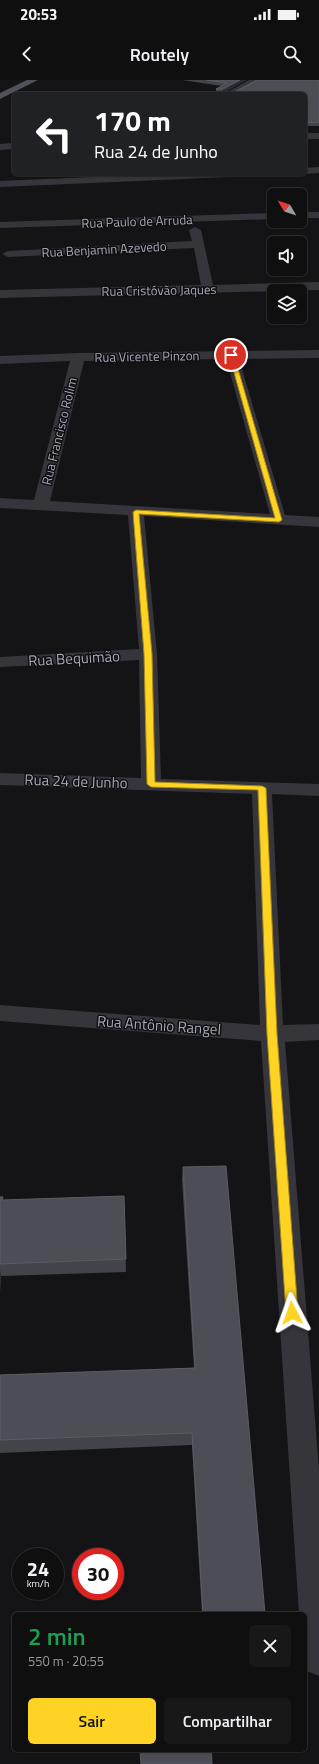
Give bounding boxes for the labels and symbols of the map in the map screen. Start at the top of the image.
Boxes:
north arrow [267,188,307,228]
street label: Rua Paulo de Arruda [81,209,193,233]
street label: Rua Benjamin Azevedo [41,236,167,262]
street label: Rua Cristóvão Jaques [101,279,217,301]
pin [214,338,248,372]
street label: Rua Vicente Pinzon [94,345,200,367]
street label: Rua Francisco Rolim [36,375,82,487]
street label: Rua Bequimão [28,644,121,672]
street label: Rua 24 de Junho [24,768,128,794]
street label: Rua Antônio Rangel [96,1009,222,1041]
position arrow [271,1292,313,1334]
speed limit sign: 30 [72,1548,124,1600]

